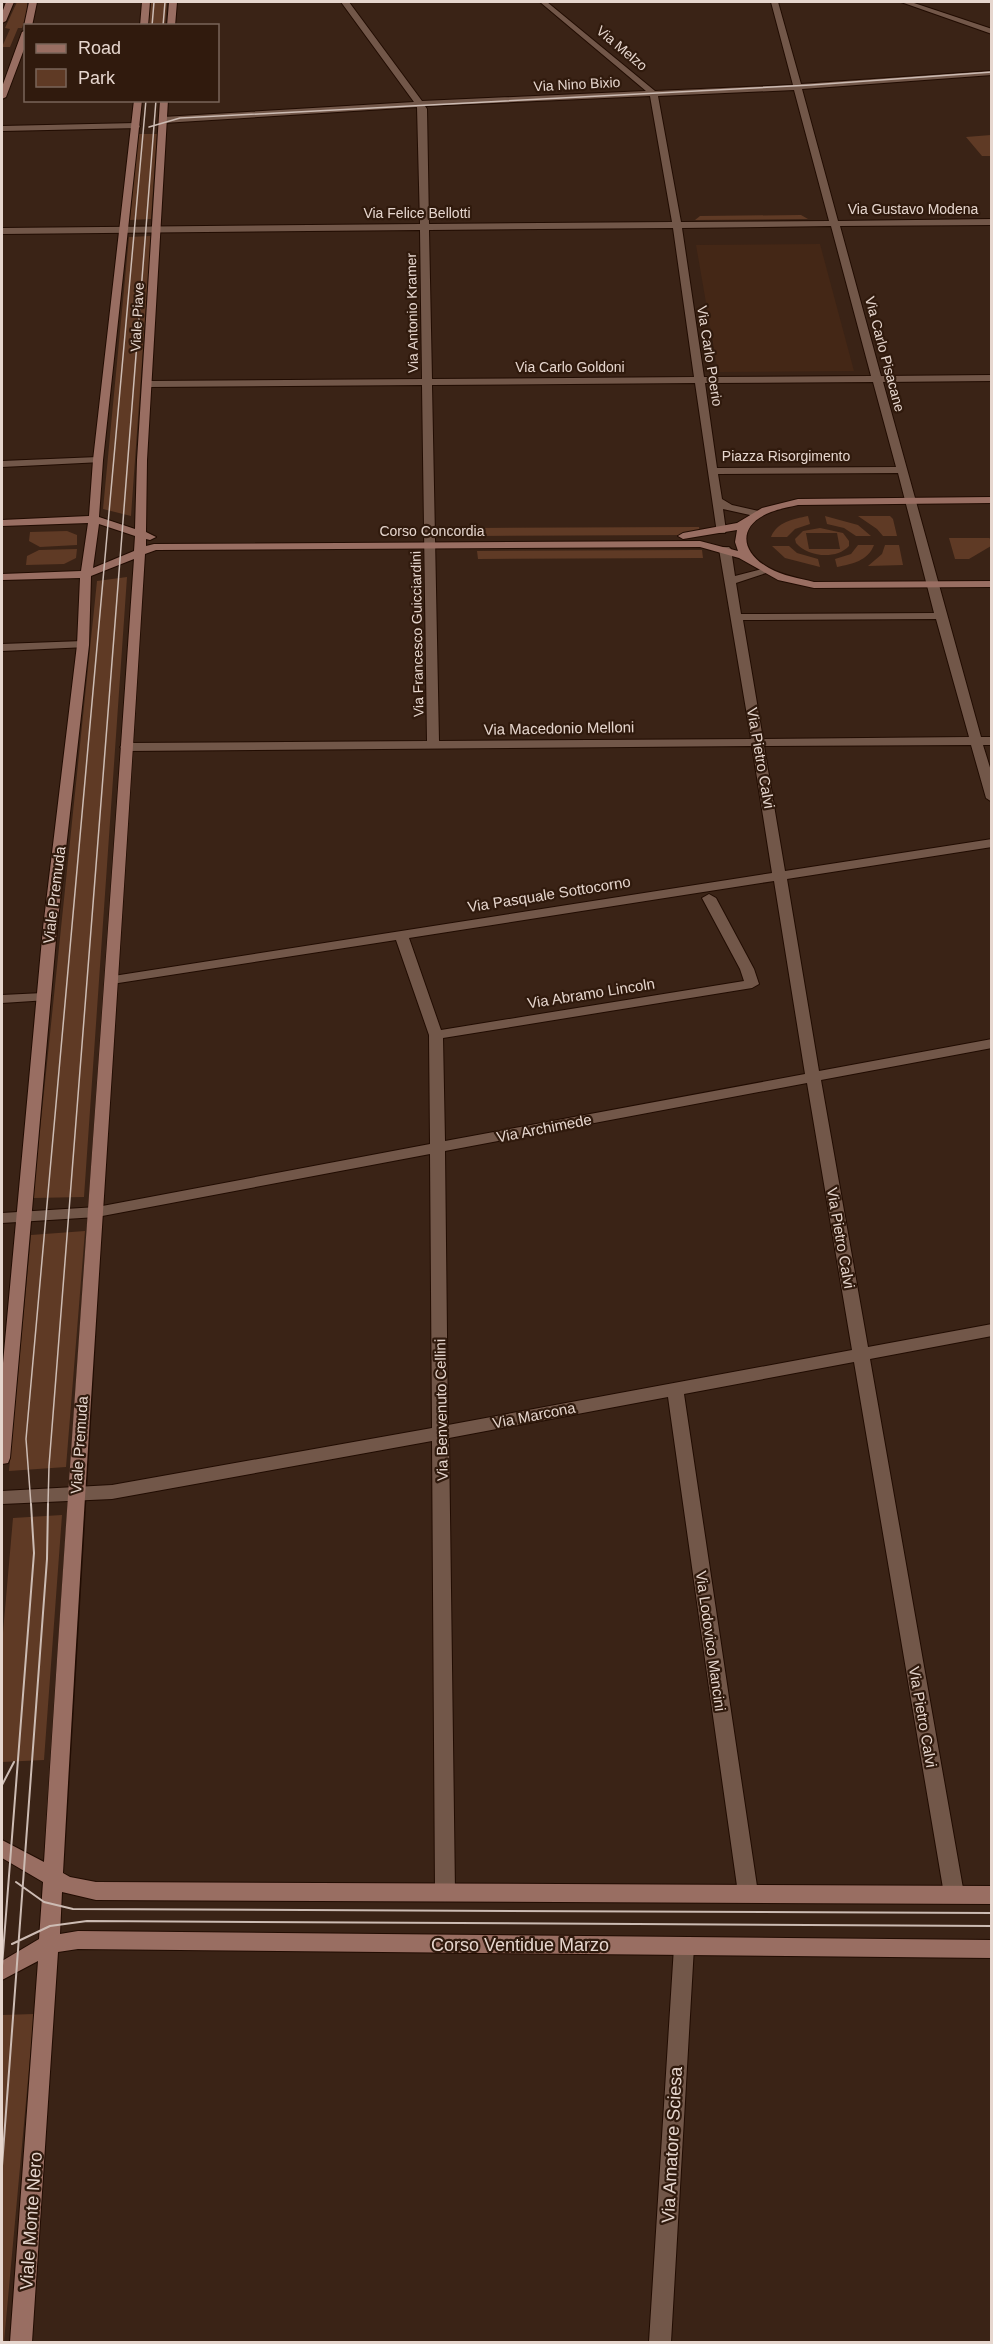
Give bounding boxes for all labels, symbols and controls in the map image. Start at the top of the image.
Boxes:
street label: Via Melzo [593,22,651,74]
legend [24,24,219,102]
text: Road [78,38,121,58]
text: Park [78,68,116,88]
street label: Via Nino Bixio [533,74,621,94]
street label: Via Gustavo Modena [848,201,978,217]
street label: Via Felice Bellotti [363,205,471,221]
street label: Via Antonio Kramer [403,252,421,373]
street label: Viale Piave [127,282,147,352]
street label: Via Carlo Pisacane [862,295,908,414]
street label: Via Carlo Poerio [694,305,726,408]
street label: Via Carlo Goldoni [515,359,625,375]
street label: Piazza Risorgimento [722,448,850,464]
street label: Corso Concordia [379,523,485,539]
street label: Via Francesco Guicciardini [408,551,426,717]
street label: Via Pietro Calvi [744,706,778,810]
street label: Via Macedonio Melloni [484,718,634,738]
street label: Viale Premuda [40,845,68,945]
street label: Via Pasquale Sottocorno [466,873,632,915]
street label: Via Abramo Lincoln [526,975,656,1011]
street label: Via Archimede [495,1110,593,1146]
street label: Via Pietro Calvi [824,1186,858,1290]
street label: Via Benvenuto Cellini [431,1339,451,1481]
street label: Viale Premuda [67,1395,91,1495]
street label: Via Marcona [491,1399,577,1431]
street label: Via Lodovico Mancini [693,1570,729,1712]
street label: Via Pietro Calvi [906,1665,940,1769]
street label: Corso Ventidue Marzo [431,1935,609,1955]
street label: Via Amatore Sciesa [658,2065,686,2224]
street label: Viale Monte Nero [16,2151,46,2291]

